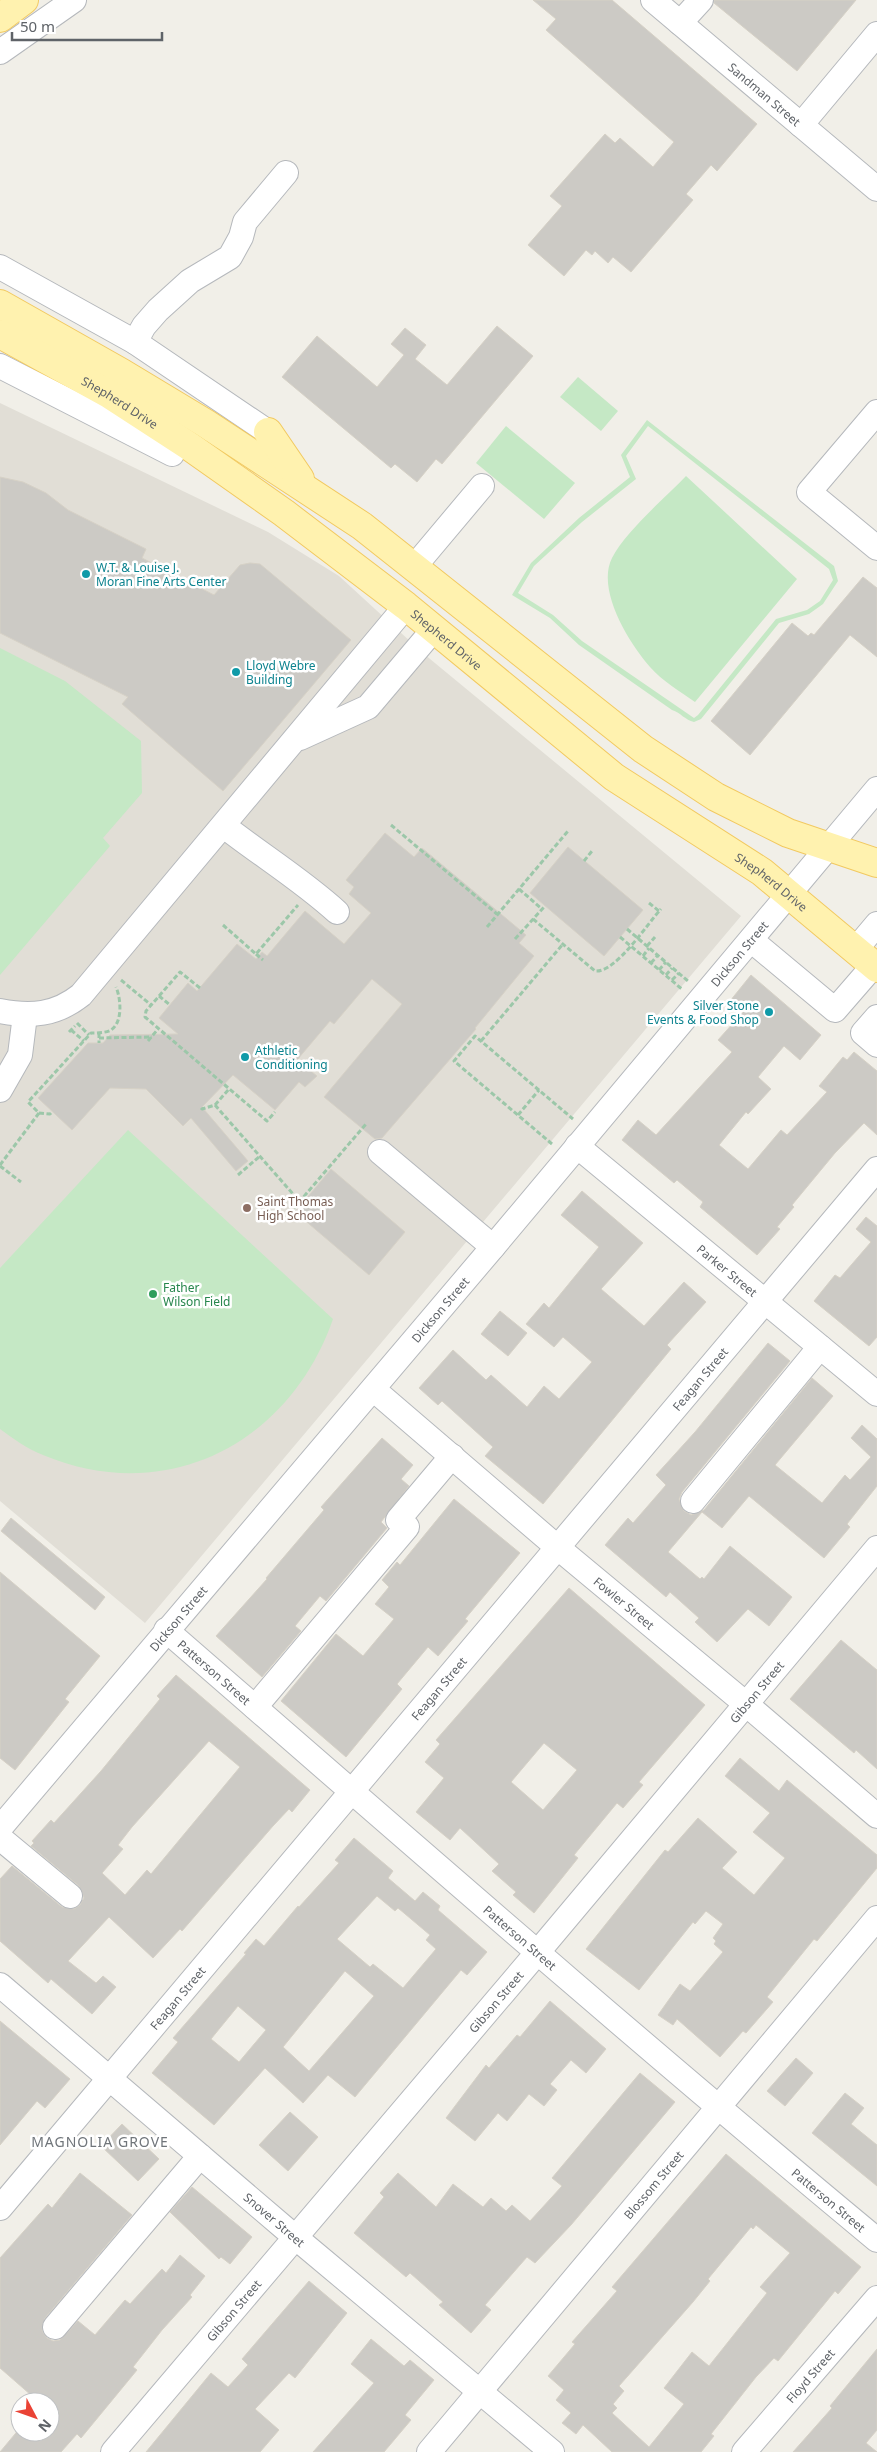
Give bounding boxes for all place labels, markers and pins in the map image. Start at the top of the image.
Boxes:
place label: W.T. & Louise J. Moran Fine Arts Center [96,559,226,590]
marker: W.T. & Louise J. Moran Fine Arts Center [80,568,92,580]
place label: Lloyd Webre Building [246,657,316,688]
marker: Lloyd Webre Building [230,666,242,678]
place label: Silver Stone Events & Food Shop [647,997,759,1028]
marker: Silver Stone Events & Food Shop [763,1006,775,1018]
place label: Athletic Conditioning [255,1042,328,1073]
marker: Athletic Conditioning [239,1051,251,1063]
place label: Saint Thomas High School [257,1193,334,1224]
marker: Saint Thomas High School [241,1202,253,1214]
place label: Father Wilson Field [163,1279,230,1310]
marker: Father Wilson Field [147,1288,159,1300]

